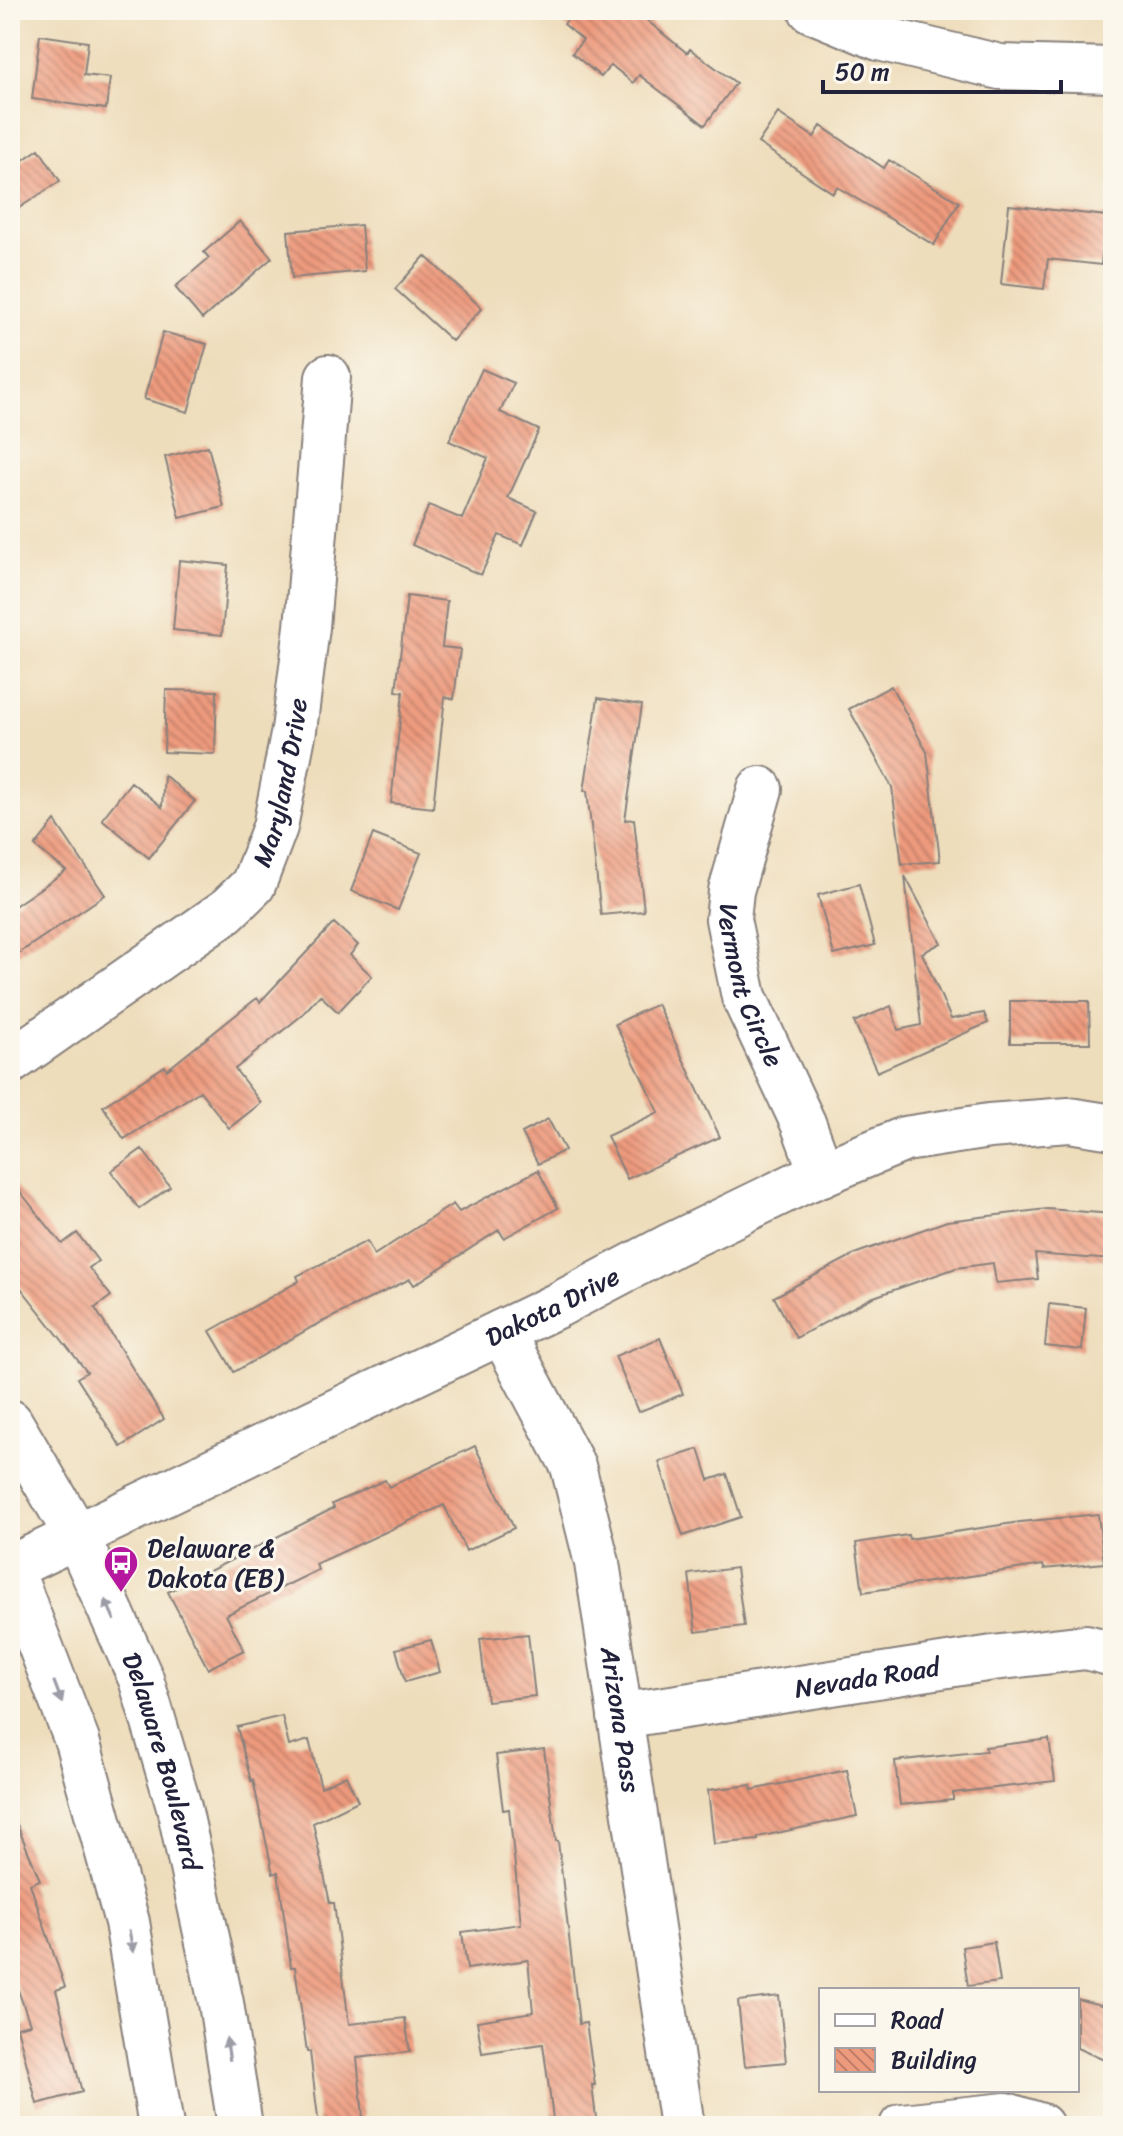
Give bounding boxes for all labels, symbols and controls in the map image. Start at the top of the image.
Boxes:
scale bar [823,44,1061,94]
text: 50 m [835,51,890,93]
street label: Maryland Drive [239,695,321,874]
street label: Vermont Circle [705,901,797,1075]
street label: Dakota Drive [477,1253,628,1360]
place label: Delaware & Dakota (EB) [147,1525,285,1601]
bus stop icon: Delaware & Dakota (EB) [102,1544,140,1594]
one-way arrow [103,1598,117,1622]
street label: Arizona Pass [587,1642,654,1796]
street label: Nevada Road [791,1643,945,1712]
street label: Delaware Boulevard [109,1645,215,1877]
one-way arrow [52,1680,65,1704]
one-way arrow [125,1929,137,1954]
legend [819,1988,1079,2092]
text: Road [891,1999,945,2041]
one-way arrow [221,2036,234,2061]
text: Building [891,2039,977,2081]

